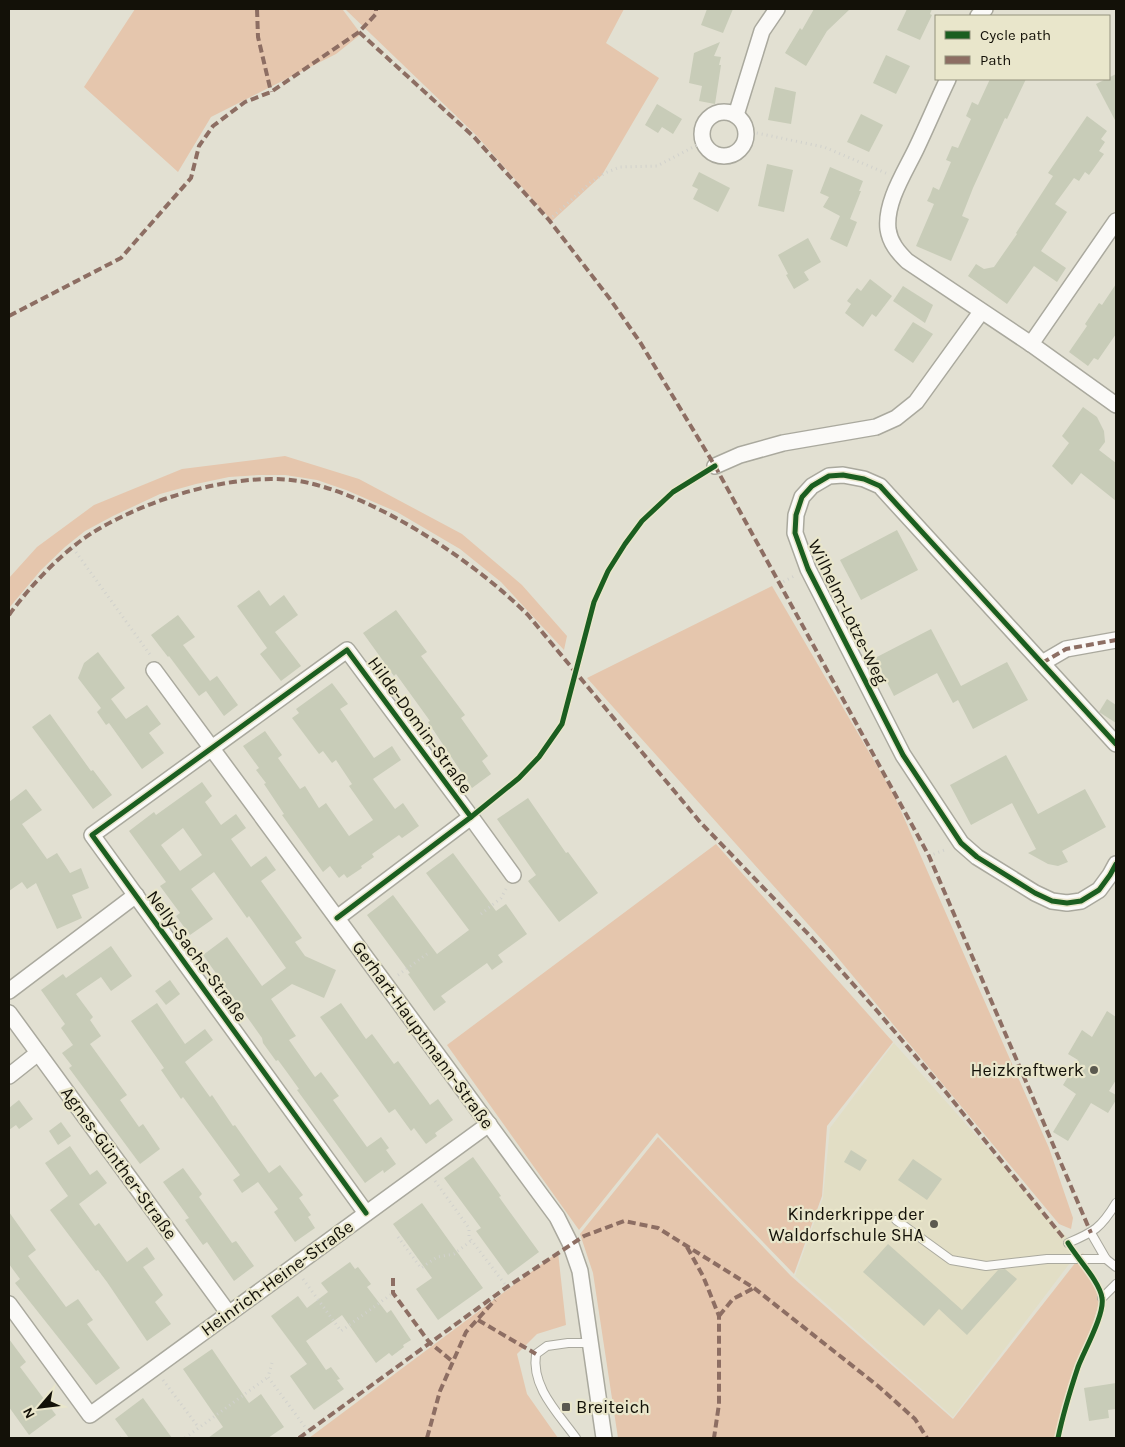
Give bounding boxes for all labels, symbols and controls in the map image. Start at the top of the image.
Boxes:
legend [935,15,1110,80]
text: Cycle path [980,26,1051,44]
text: Path [980,51,1011,69]
street label: Wilhelm-Lotze-Weg [803,536,893,688]
street label: Hilde-Domin-Straße [363,652,477,798]
street label: Nelly-Sachs-Straße [142,886,252,1026]
street label: Gerhart-Hauptmann-Straße [347,937,499,1133]
place label: Heizkraftwerk [970,1059,1084,1081]
marker: Heizkraftwerk [1088,1064,1100,1076]
street label: Agnes-Günther-Straße [56,1082,182,1244]
place label: Kinderkrippe der Waldorfschule SHA [768,1203,924,1246]
street label: Heinrich-Heine-Straße [196,1215,358,1341]
marker: Kinderkrippe der Waldorfschule SHA [928,1218,940,1230]
north arrow [15,1382,65,1432]
place label: Breiteich [576,1396,650,1418]
marker: Breiteich [560,1401,572,1413]
text: N [19,1404,39,1421]

